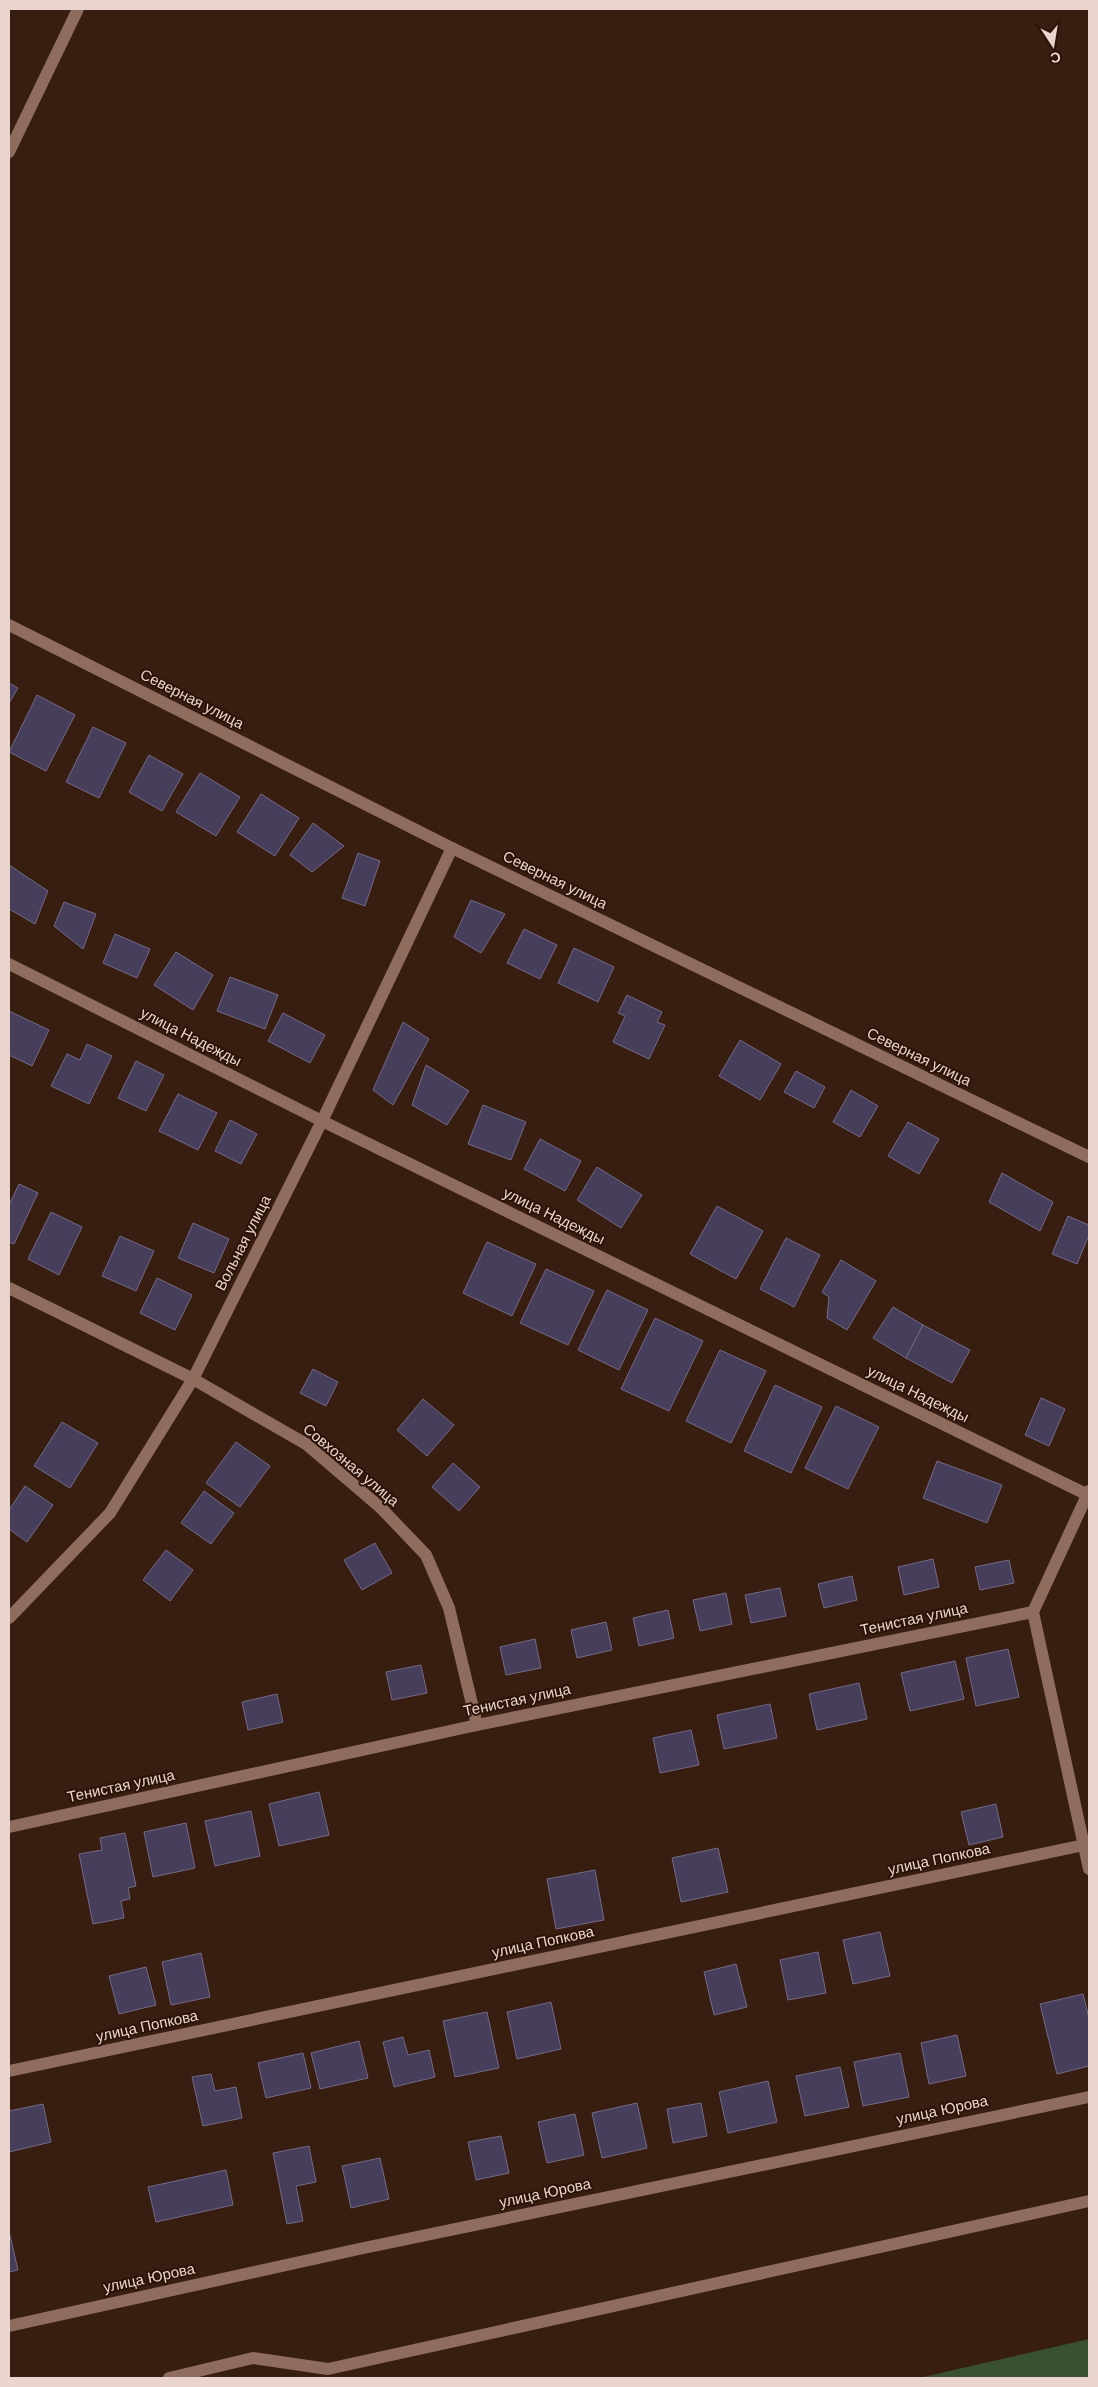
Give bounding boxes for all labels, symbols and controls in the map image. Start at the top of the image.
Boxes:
north arrow [1028,20,1078,70]
text: С [1049,48,1063,68]
street label: Северная улица [137,664,248,734]
street label: Северная улица [500,846,611,914]
street label: улица Надежды [137,1003,245,1071]
street label: Северная улица [864,1023,975,1091]
street label: улица Надежды [500,1183,608,1249]
street label: Вольная улица [210,1191,276,1294]
street label: улица Надежды [864,1361,972,1427]
street label: Совхозная улица [299,1419,404,1511]
street label: Тенистая улица [859,1598,970,1640]
street label: Тенистая улица [462,1679,573,1721]
street label: Тенистая улица [66,1765,177,1807]
street label: улица Попкова [886,1838,992,1880]
street label: улица Попкова [490,1921,596,1963]
street label: улица Попкова [94,2005,200,2047]
street label: улица Юрова [894,2090,990,2129]
street label: улица Юрова [497,2173,593,2212]
street label: улица Юрова [101,2258,197,2297]

